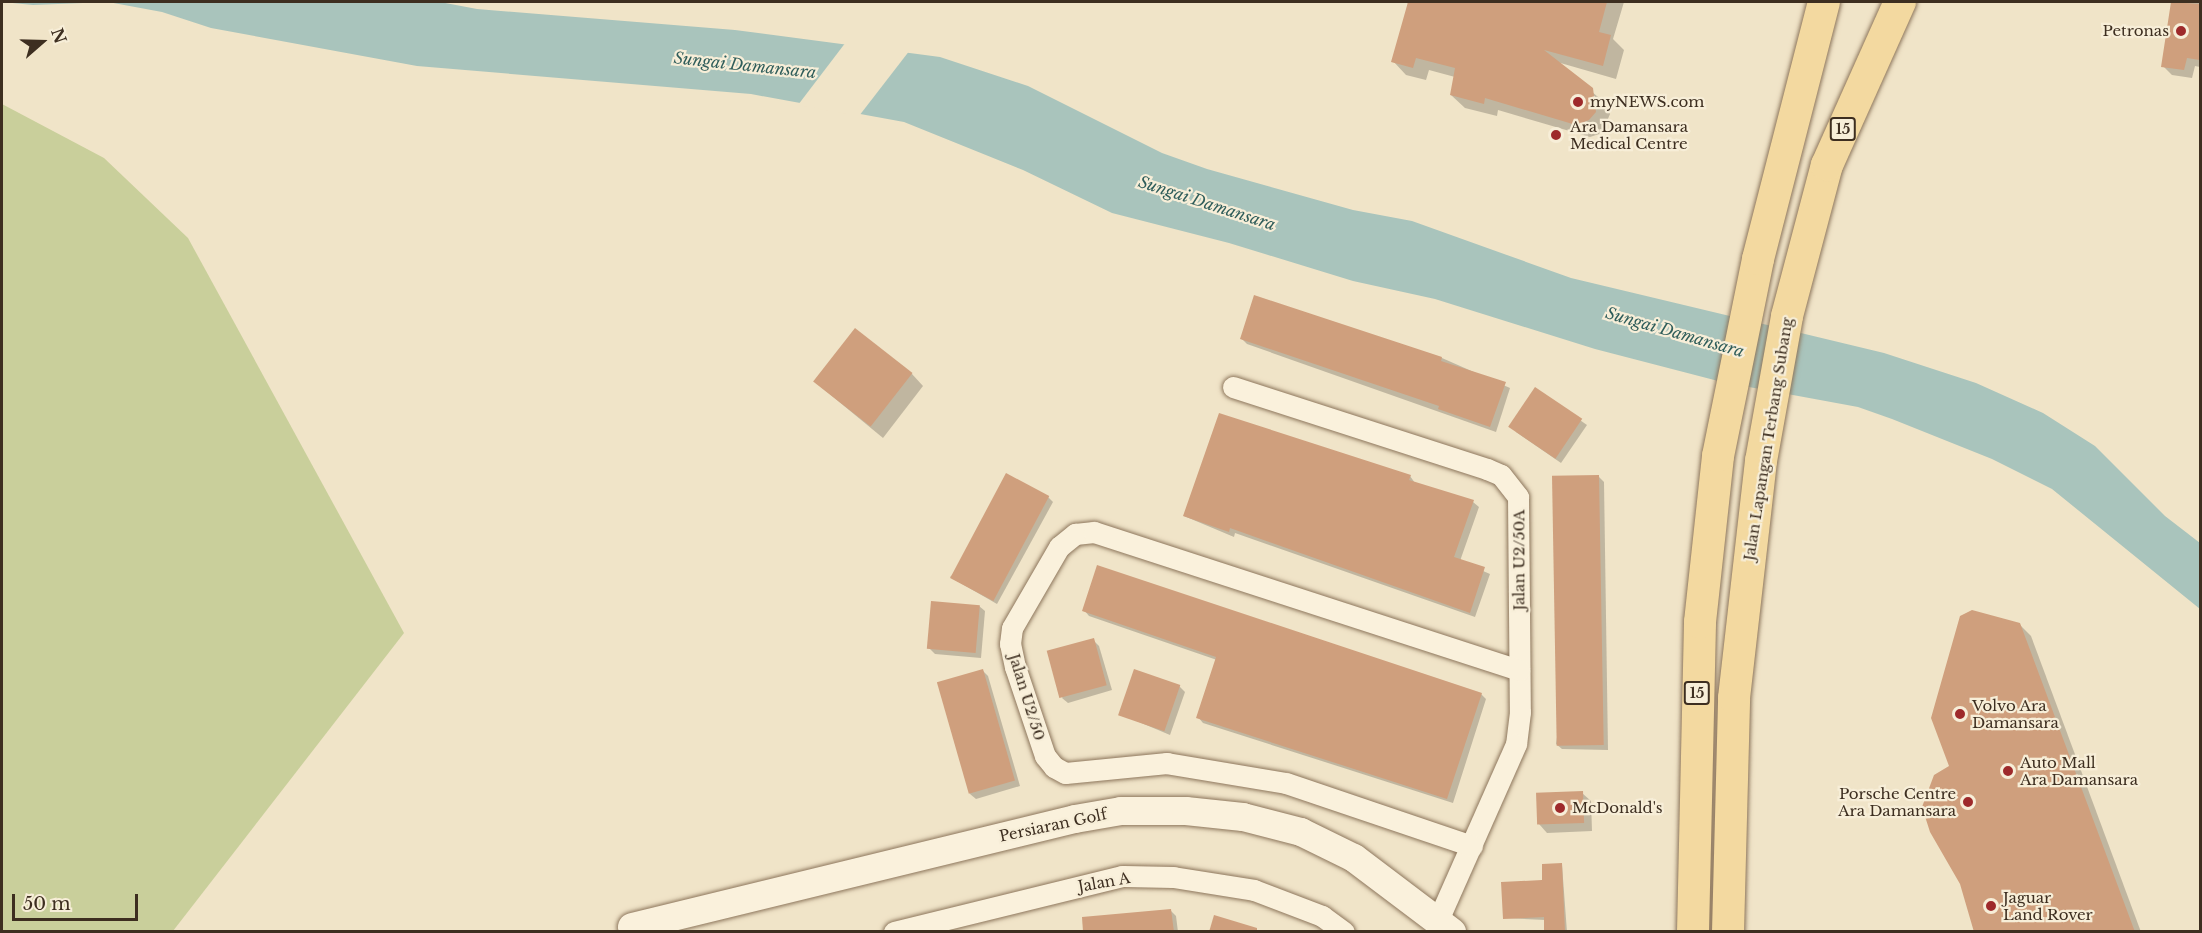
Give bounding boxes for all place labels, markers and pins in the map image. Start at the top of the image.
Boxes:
place label: Petronas [2103,22,2169,40]
marker: Petronas [2174,24,2188,38]
place label: myNEWS.com [1590,93,1704,111]
marker: myNEWS.com [1571,95,1585,109]
place label: Ara Damansara Medical Centre [1570,117,1688,152]
marker: Ara Damansara Medical Centre [1547,126,1565,144]
place label: Volvo Ara Damansara [1972,696,2059,731]
marker: Volvo Ara Damansara [1953,707,1967,721]
place label: Auto Mall Ara Damansara [2020,753,2138,788]
marker: Auto Mall Ara Damansara [2001,764,2015,778]
place label: Porsche Centre Ara Damansara [1838,784,1956,819]
marker: Porsche Centre Ara Damansara [1961,795,1975,809]
place label: McDonald's [1572,799,1663,817]
marker: McDonald's [1553,801,1567,815]
place label: Jaguar Land Rover [2003,888,2093,923]
marker: Jaguar Land Rover [1984,899,1998,913]

